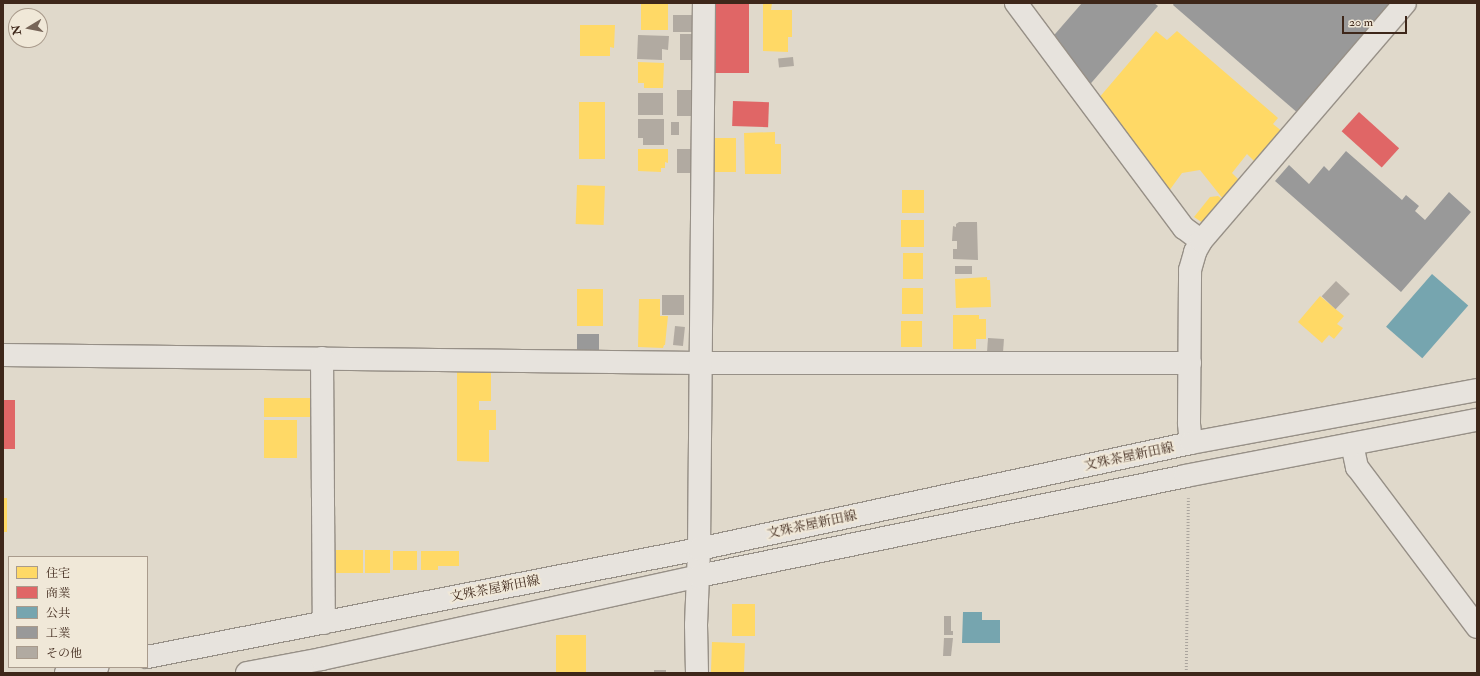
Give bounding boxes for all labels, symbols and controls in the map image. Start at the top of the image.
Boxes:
north arrow [8,8,48,48]
scale bar [1344,8,1409,34]
text: 20 m [1349,15,1373,30]
text: N [9,24,24,36]
street label: 文殊茶屋新田線 [1083,440,1175,474]
street label: 文殊茶屋新田線 [766,508,858,542]
legend [8,556,148,668]
text: 住宅 [46,566,70,581]
street label: 文殊茶屋新田線 [449,573,541,605]
text: 商業 [46,586,70,601]
text: 公共 [46,606,70,621]
text: 工業 [46,626,70,641]
text: その他 [46,646,82,661]

